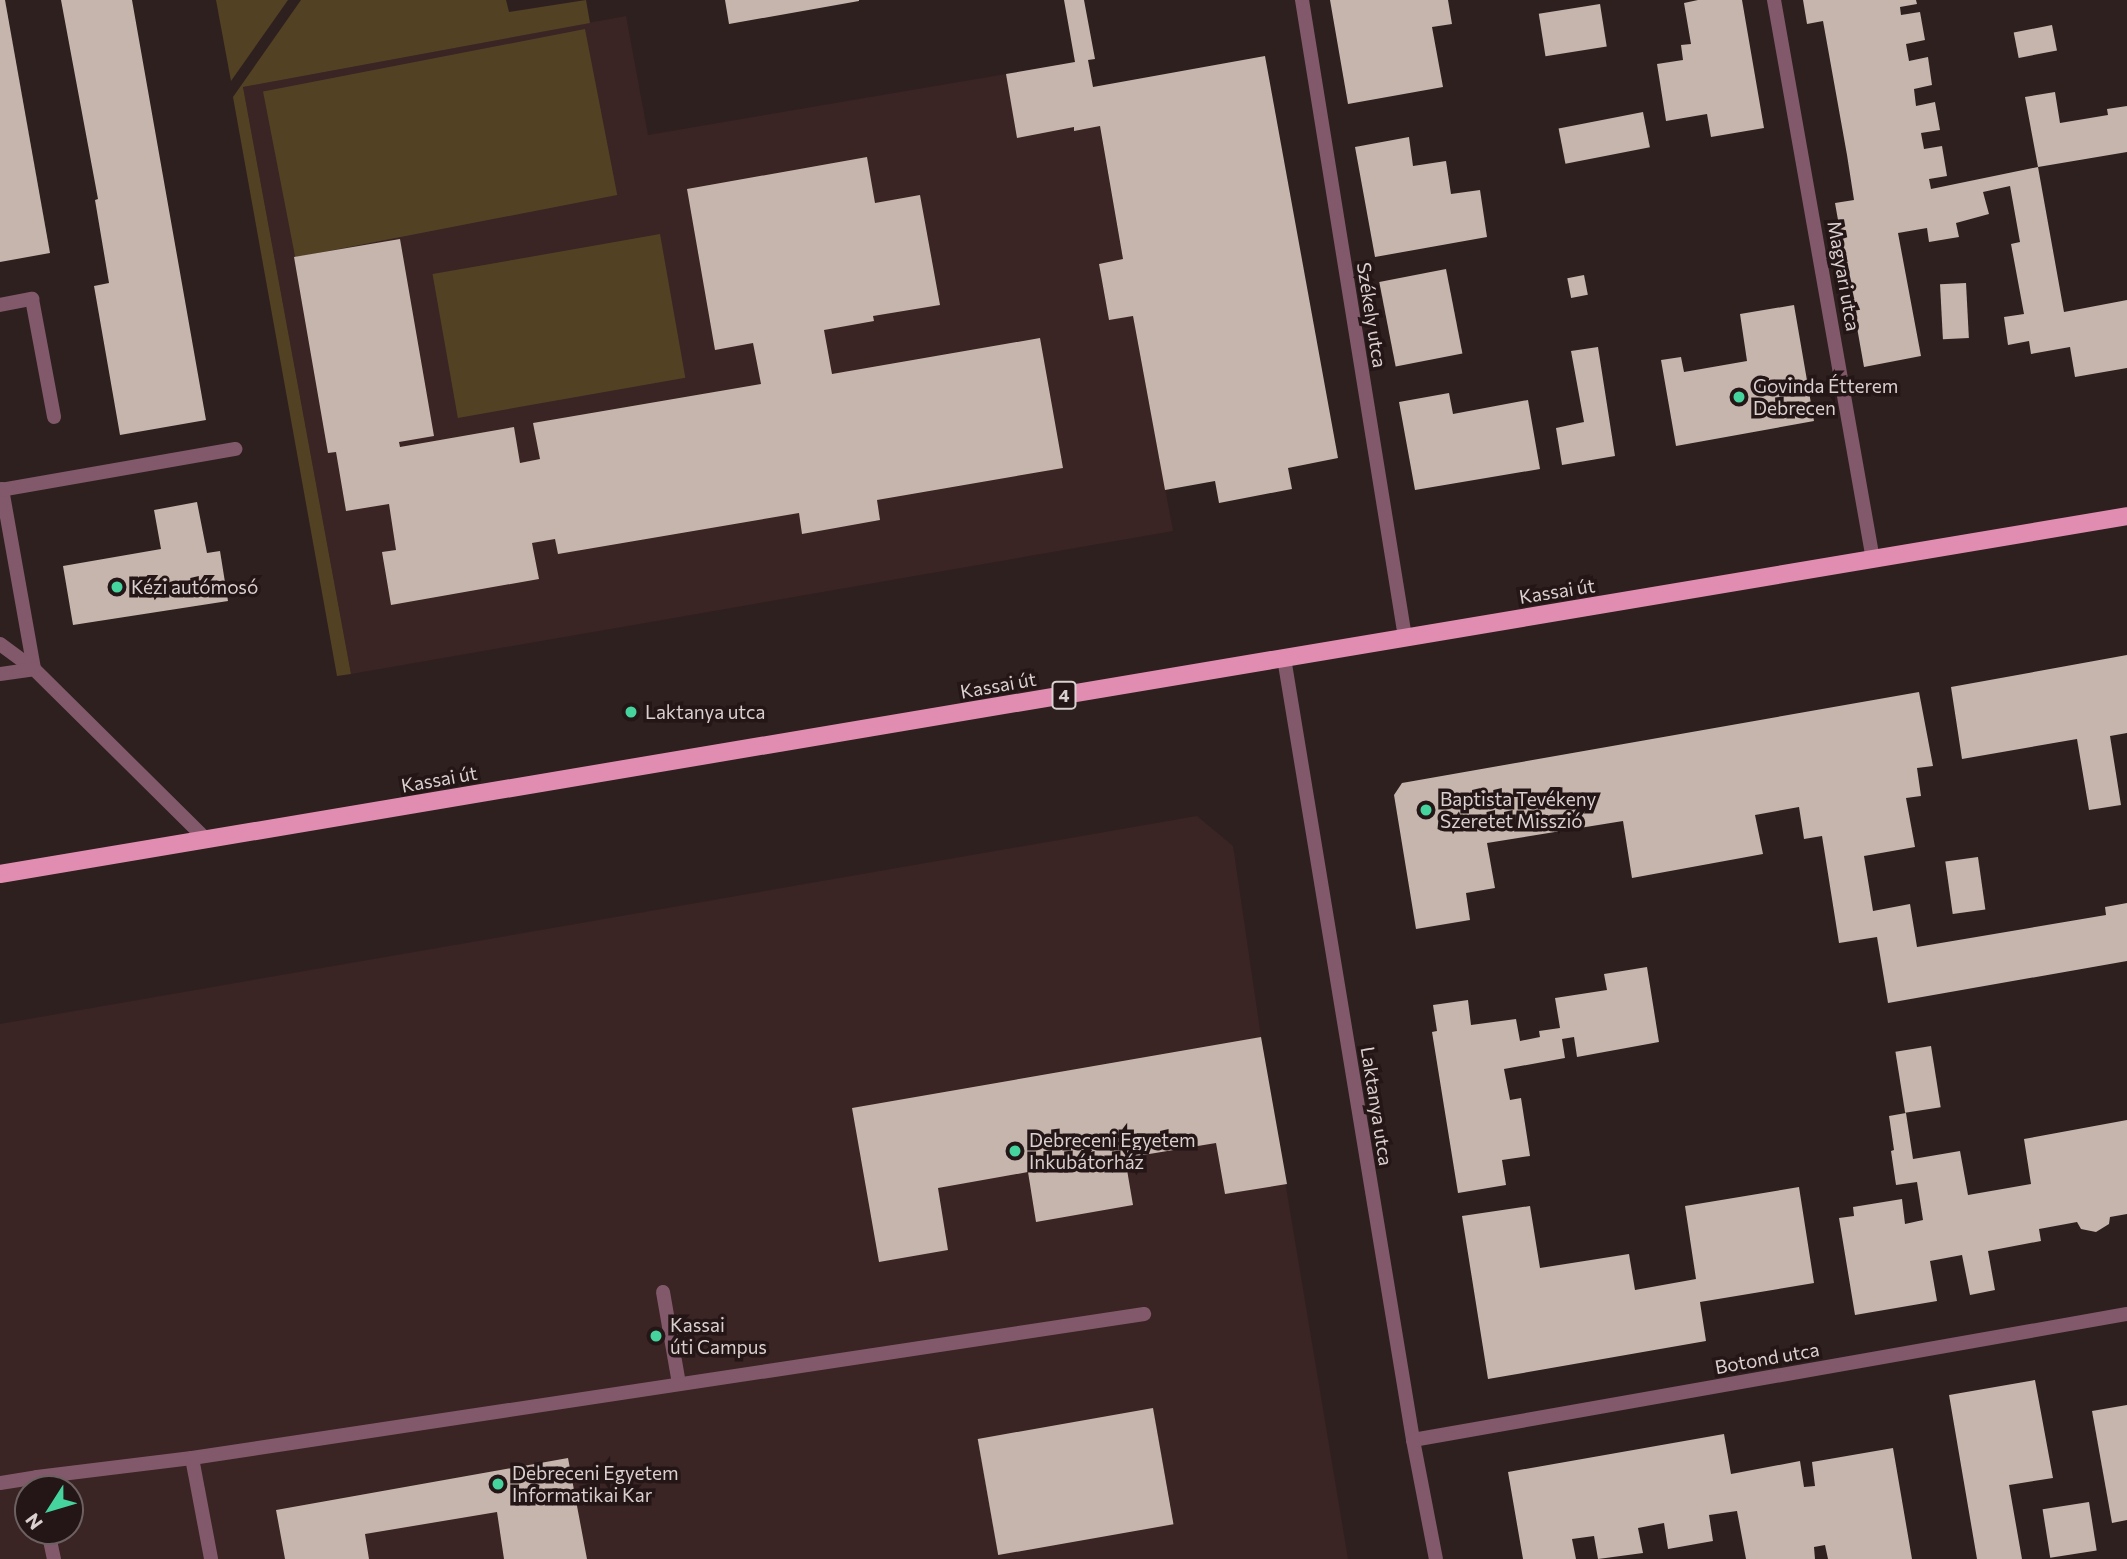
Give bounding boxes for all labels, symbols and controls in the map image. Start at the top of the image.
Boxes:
street label: Magyari utca [1823,219,1865,333]
street label: Székely utca [1352,261,1392,369]
place label: Govinda Étterem Debrecen [1753,375,1898,419]
marker: Govinda Étterem Debrecen [1731,389,1747,405]
street label: Kassai út [1517,574,1597,608]
place label: Kézi autómosó [131,576,258,598]
marker: Kézi autómosó [109,579,125,595]
street label: Kassai út [958,667,1038,703]
road number: 4 [1050,680,1078,710]
place label: Laktanya utca [645,701,765,723]
marker: Laktanya utca [623,704,639,720]
street label: Kassai út [399,761,479,797]
place label: Baptista Tevékeny Szeretet Misszió [1440,788,1596,832]
marker: Baptista Tevékeny Szeretet Misszió [1418,802,1434,818]
street label: Laktanya utca [1356,1045,1398,1167]
place label: Debreceni Egyetem Inkubátorház [1029,1129,1196,1173]
marker: Debreceni Egyetem Inkubátorház [1007,1143,1023,1159]
place label: Kassai úti Campus [670,1314,767,1358]
marker: Kassai úti Campus [648,1328,664,1344]
street label: Botond utca [1713,1338,1821,1378]
place label: Debreceni Egyetem Informatikai Kar [512,1462,679,1506]
north arrow [14,1475,84,1545]
marker: Debreceni Egyetem Informatikai Kar [490,1476,506,1492]
text: N [20,1509,47,1534]

